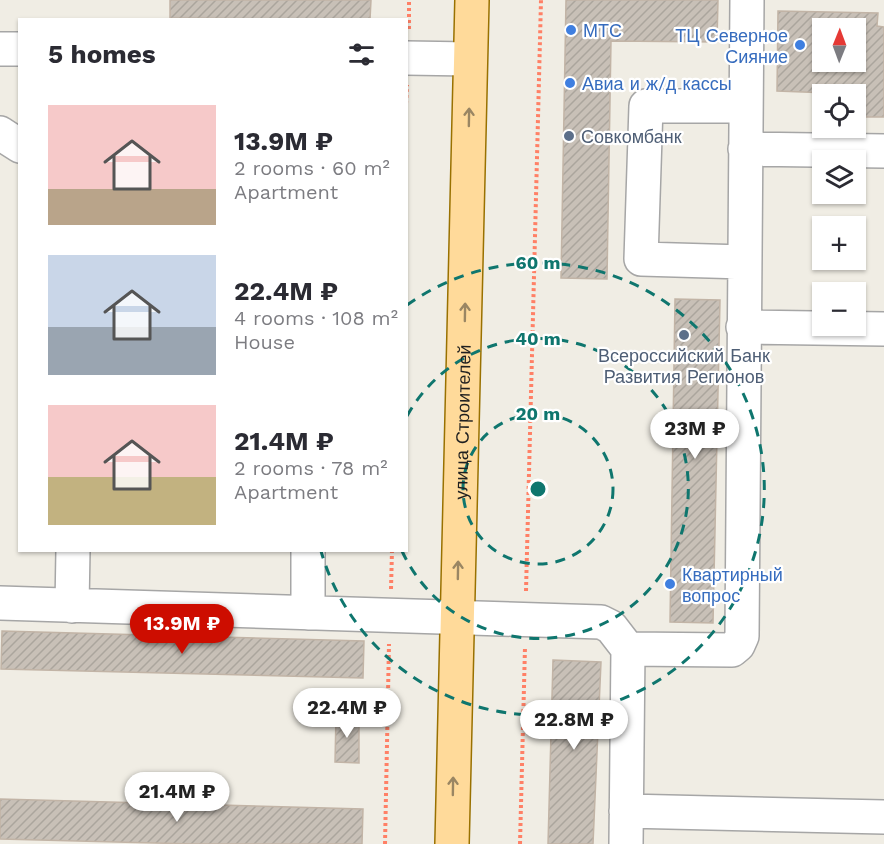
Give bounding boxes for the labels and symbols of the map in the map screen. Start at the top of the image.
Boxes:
north arrow [812,18,866,72]
place label: МТС [583,20,622,41]
marker: МТС [564,23,578,37]
place label: ТЦ Северное Сияние [675,25,788,67]
marker: ТЦ Северное Сияние [793,38,807,52]
place label: Авиа и ж/д кассы [582,73,732,94]
marker: Авиа и ж/д кассы [563,76,577,90]
one-way arrow [463,107,475,127]
place label: Совкомбанк [581,126,682,147]
marker: Совкомбанк [562,129,576,143]
text: 60 m [516,252,560,273]
one-way arrow [459,302,470,322]
text: 40 m [515,328,561,349]
marker: Всероссийский Банк Развития Регионов [677,328,691,342]
street label: улица Строителей [450,344,474,500]
place label: Всероссийский Банк Развития Регионов [598,345,770,387]
text: 20 m [516,403,560,424]
pin: 23M ₽ [653,409,737,460]
centre of rings [528,479,548,499]
one-way arrow [453,560,464,580]
place label: Квартирный вопрос [682,564,783,606]
marker: Квартирный вопрос [663,577,677,591]
pin: 13.9M ₽ [127,604,237,655]
pin: 22.4M ₽ [292,688,402,739]
pin: 22.8M ₽ [519,700,629,751]
pin: 21.4M ₽ [122,772,232,823]
one-way arrow [448,776,459,796]

